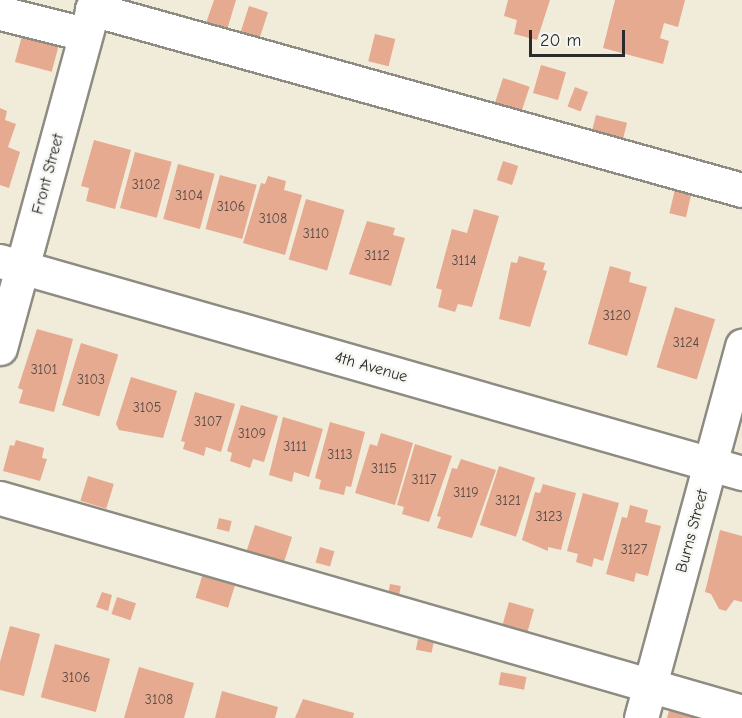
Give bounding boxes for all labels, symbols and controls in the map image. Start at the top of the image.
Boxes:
scale bar [532,18,628,56]
text: 20 m [540,30,581,51]
street label: Front Street [28,132,68,216]
house number: 3102 [132,177,160,193]
house number: 3104 [175,188,203,204]
house number: 3106 [217,199,245,215]
house number: 3108 [259,211,287,227]
house number: 3110 [303,226,329,242]
house number: 3112 [364,248,390,264]
house number: 3114 [452,253,476,269]
house number: 3120 [603,308,631,324]
house number: 3124 [673,335,699,351]
street label: 4th Avenue [332,347,410,387]
house number: 3101 [31,362,57,378]
house number: 3103 [77,372,105,388]
house number: 3105 [133,400,161,416]
house number: 3107 [194,414,222,430]
house number: 3109 [238,426,266,442]
house number: 3111 [283,439,307,455]
house number: 3113 [327,447,353,463]
house number: 3115 [371,461,397,477]
house number: 3117 [412,472,436,488]
house number: 3119 [453,485,479,501]
street label: Burns Street [672,487,712,575]
house number: 3121 [495,493,521,509]
house number: 3123 [535,509,563,525]
house number: 3127 [621,542,647,558]
house number: 3106 [62,670,90,686]
house number: 3108 [145,692,173,708]

